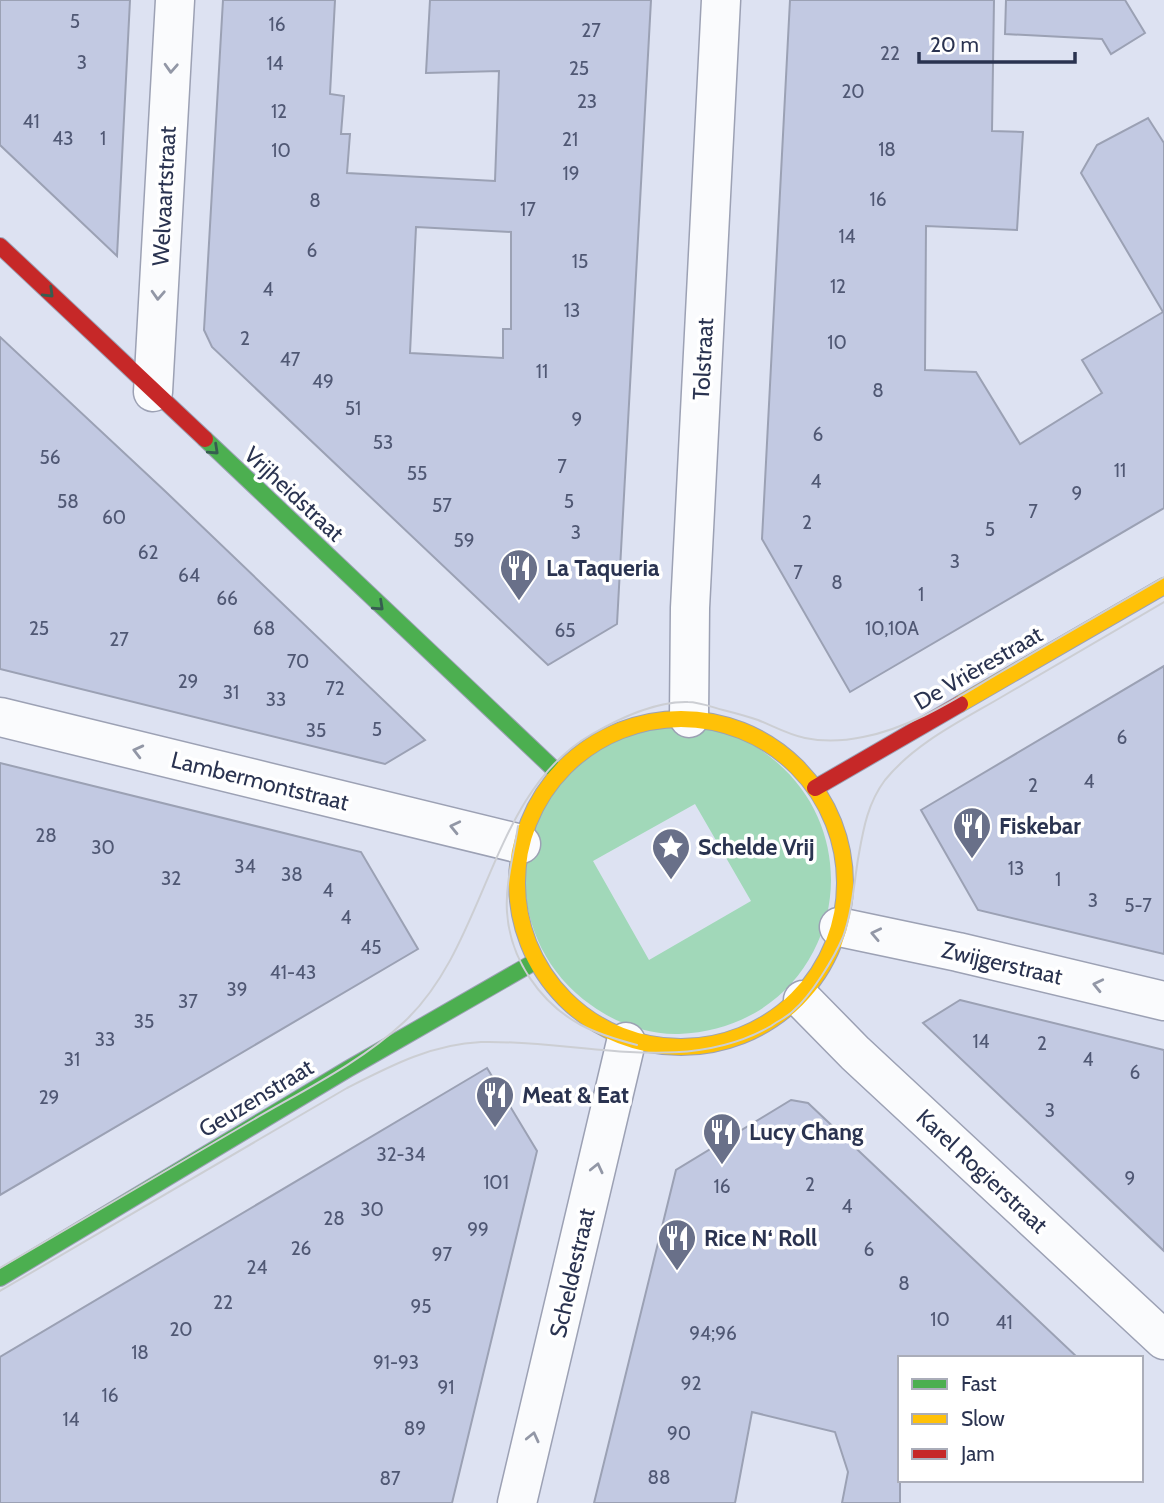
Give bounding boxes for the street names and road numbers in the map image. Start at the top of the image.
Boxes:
street label: Welvaartstraat [146,125,182,267]
street label: Tolstraat [687,317,719,401]
street label: Vrijheidstraat [238,441,350,547]
street label: De Vrièrestraat [909,620,1047,716]
street label: Lambermontstraat [168,745,352,817]
street label: Zwijgerstraat [939,936,1065,991]
street label: Geuzenstraat [194,1053,318,1143]
street label: Karel Rogierstraat [911,1103,1054,1239]
street label: Scheldestraat [544,1205,601,1340]

